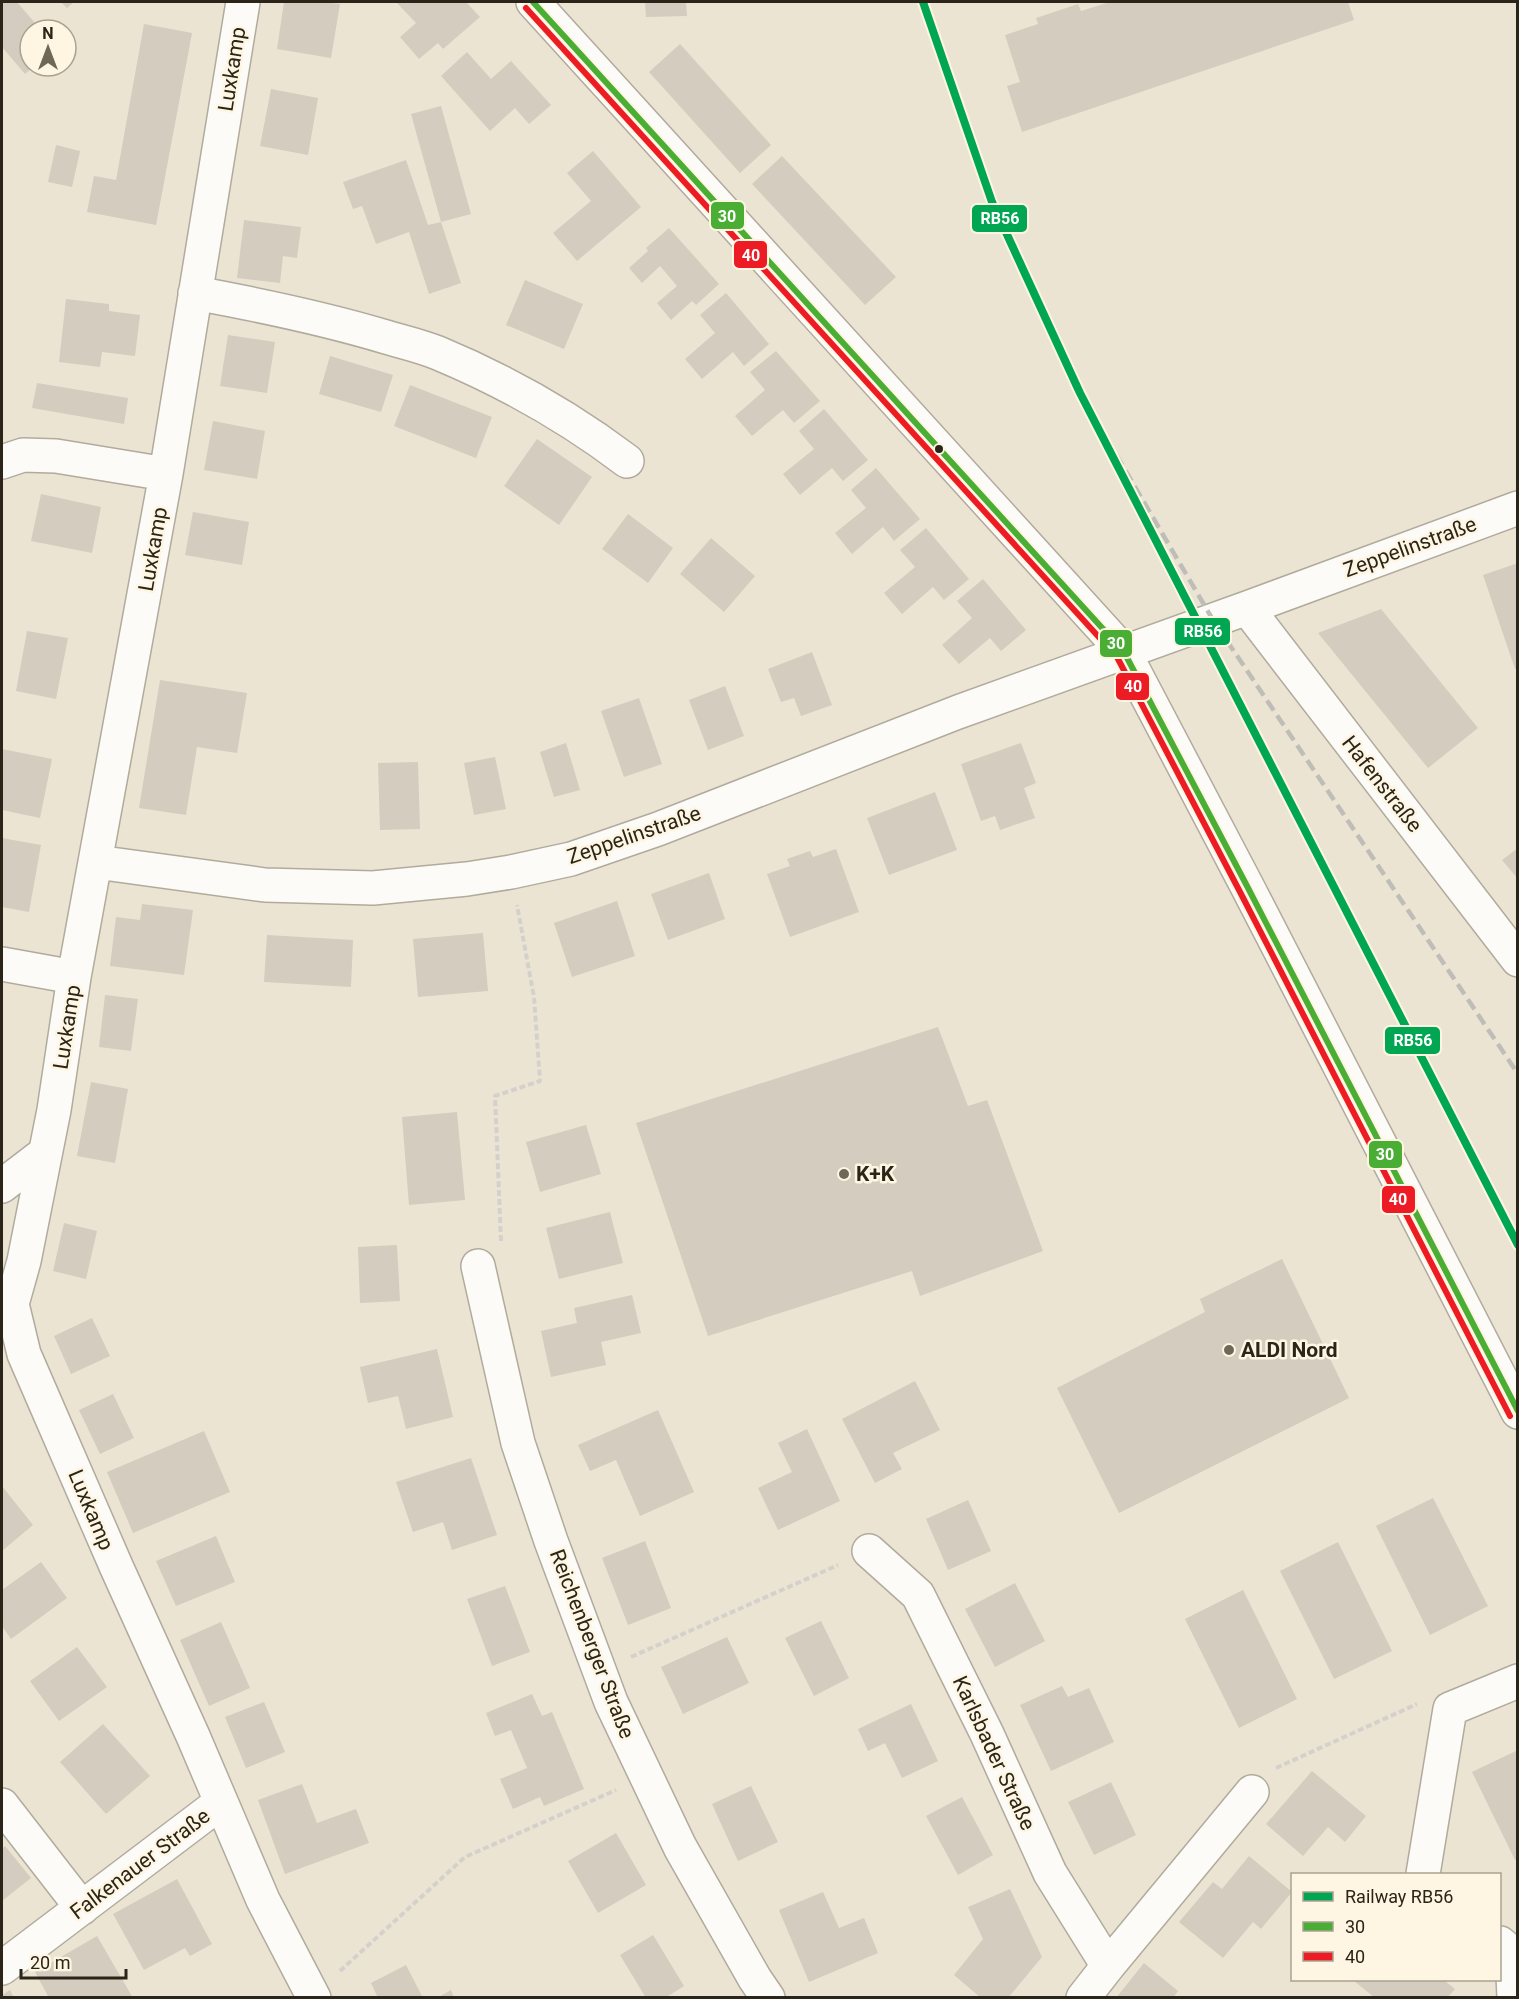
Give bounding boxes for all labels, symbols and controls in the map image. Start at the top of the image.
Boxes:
north arrow [18,18,78,78]
text: N [42,24,54,43]
street label: Luxkamp [213,25,251,113]
line badge: 30 [710,201,745,230]
line badge: RB56 [971,204,1028,233]
text: 30 [718,207,736,226]
text: RB56 [981,209,1019,228]
line badge: 40 [733,240,768,269]
text: 40 [742,246,760,265]
unlabelled marker [933,443,945,455]
street label: Luxkamp [134,505,172,593]
street label: Zeppelinstraße [1340,512,1480,582]
line badge: RB56 [1174,617,1231,646]
text: RB56 [1184,622,1222,641]
line badge: 30 [1099,629,1133,658]
text: 30 [1107,634,1125,653]
line badge: 40 [1115,672,1150,701]
text: 40 [1124,677,1142,696]
street label: Hafenstraße [1337,731,1427,837]
street label: Zeppelinstraße [564,801,704,869]
street label: Luxkamp [48,983,86,1071]
line badge: RB56 [1384,1026,1441,1055]
text: RB56 [1394,1031,1432,1050]
line badge: 30 [1368,1140,1403,1169]
text: 30 [1376,1145,1394,1164]
place label: K+K [856,1162,895,1186]
marker: K+K [837,1167,851,1181]
line badge: 40 [1381,1185,1416,1214]
text: 40 [1389,1190,1407,1209]
place label: ALDI Nord [1241,1338,1337,1362]
marker: ALDI Nord [1222,1343,1236,1357]
street label: Luxkamp [63,1466,119,1554]
street label: Reichenberger Straße [545,1546,639,1742]
street label: Karlsbader Straße [948,1672,1040,1834]
street label: Falkenauer Straße [65,1804,215,1924]
legend [1291,1873,1501,1981]
text: Railway RB56 [1345,1886,1453,1907]
text: 30 [1345,1916,1365,1937]
scale bar [21,1942,126,1980]
text: 40 [1345,1946,1365,1967]
text: 20 m [30,1952,70,1973]

